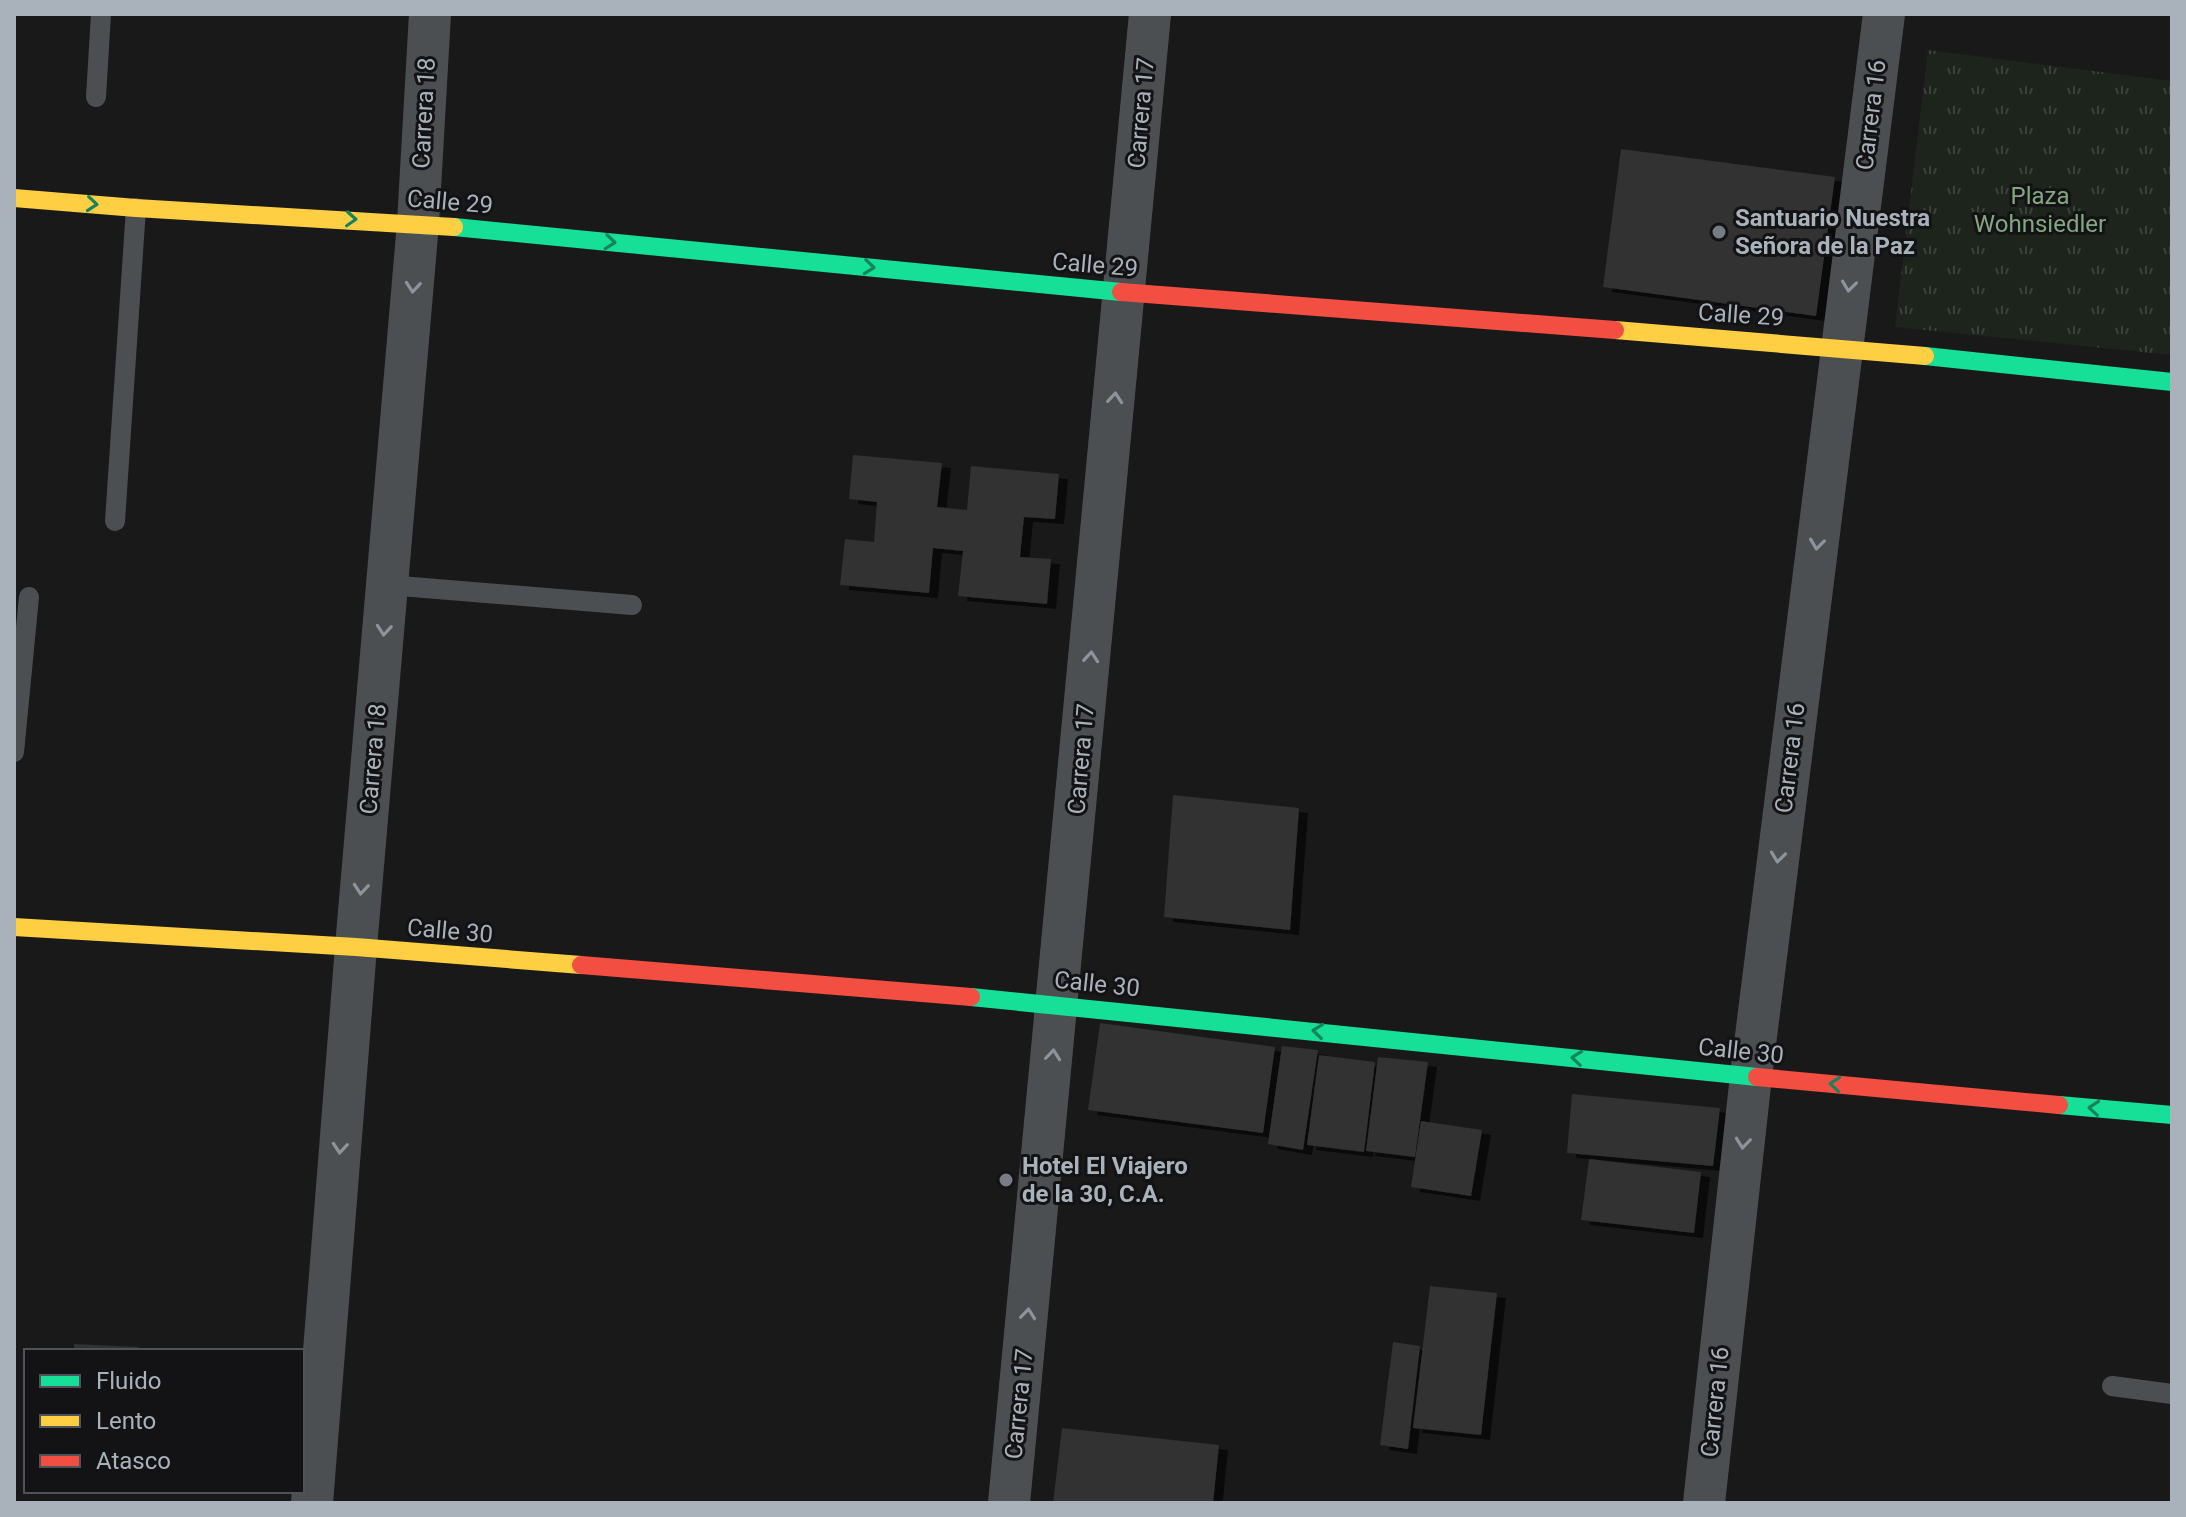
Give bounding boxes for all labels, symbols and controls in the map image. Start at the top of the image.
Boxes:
street label: Carrera 17 [1122,56,1160,170]
street label: Carrera 18 [407,57,441,169]
street label: Carrera 16 [1850,58,1892,172]
park label: Plaza Wohnsiedler [1974,182,2106,238]
street label: Calle 29 [406,184,494,220]
one-way arrow [86,195,99,212]
place label: Santuario Nuestra Señora de la Paz [1735,204,1930,260]
one-way arrow [345,211,358,228]
marker: Santuario Nuestra Señora de la Paz [1710,223,1728,241]
one-way arrow [604,233,617,250]
street label: Calle 29 [1051,247,1139,283]
one-way arrow [863,258,876,275]
one-way arrow [1841,279,1858,293]
one-way arrow [405,281,422,294]
street label: Calle 29 [1697,298,1785,332]
one-way arrow [1107,391,1124,404]
one-way arrow [1809,537,1826,551]
one-way arrow [376,624,393,637]
one-way arrow [1082,650,1099,663]
street label: Carrera 16 [1769,701,1811,815]
street label: Carrera 18 [354,702,392,816]
street label: Carrera 17 [1062,702,1100,816]
one-way arrow [1770,851,1787,864]
one-way arrow [353,883,370,896]
street label: Calle 30 [406,913,494,949]
street label: Calle 30 [1053,966,1141,1002]
one-way arrow [1311,1023,1324,1040]
street label: Calle 30 [1697,1033,1785,1069]
one-way arrow [1045,1048,1062,1061]
one-way arrow [1570,1050,1583,1067]
one-way arrow [1828,1076,1841,1093]
one-way arrow [2087,1100,2100,1117]
one-way arrow [1735,1137,1752,1150]
one-way arrow [331,1142,348,1155]
place label: Hotel El Viajero de la 30, C.A. [1022,1152,1188,1208]
marker: Hotel El Viajero de la 30, C.A. [997,1171,1015,1189]
one-way arrow [1019,1307,1036,1320]
street label: Carrera 16 [1695,1345,1735,1459]
street label: Carrera 17 [999,1347,1039,1461]
legend [24,1349,304,1493]
text: Fluido [96,1367,161,1395]
text: Lento [96,1407,156,1435]
text: Atasco [96,1447,171,1475]

